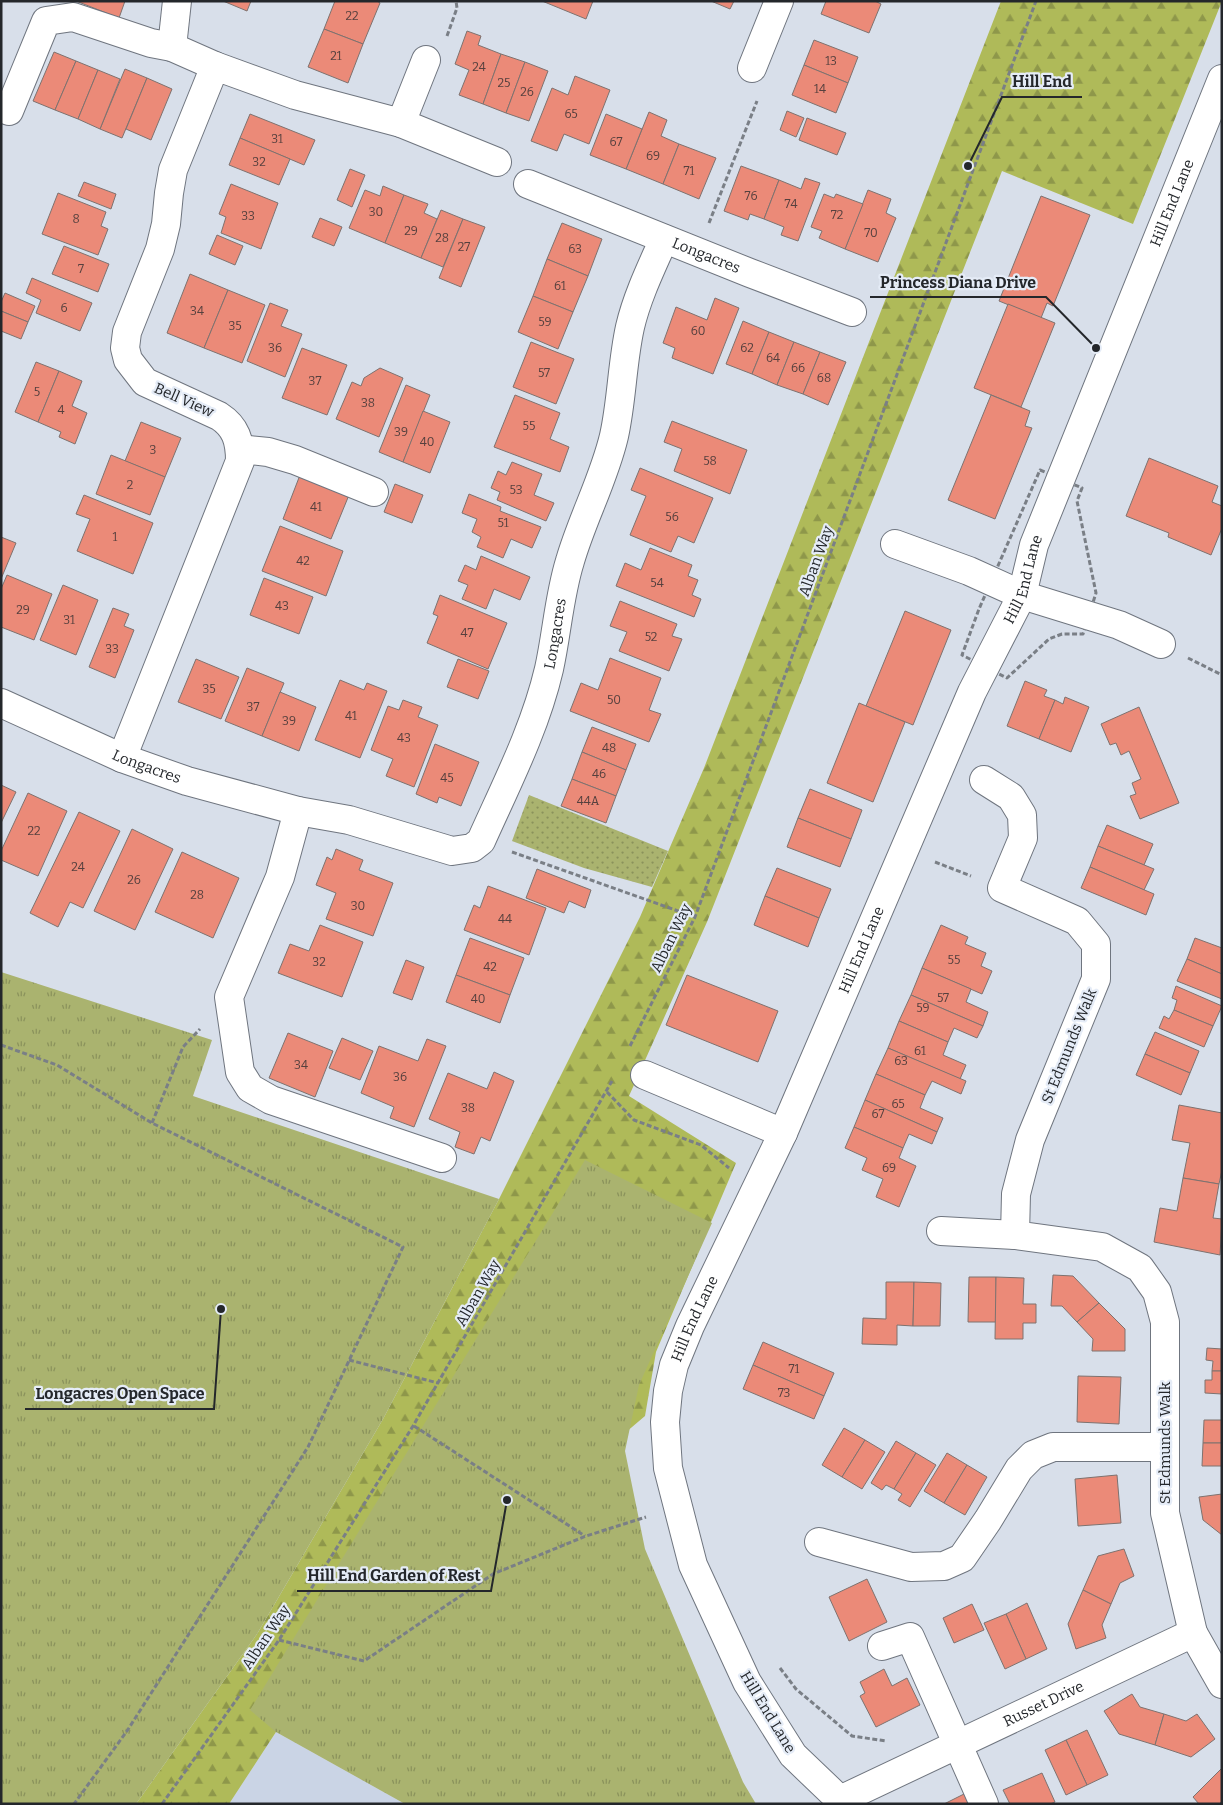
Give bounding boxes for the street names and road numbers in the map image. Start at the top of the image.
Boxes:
street label: Hill End Lane [1146,157,1198,249]
street label: Longacres [670,234,743,277]
street label: Bell View [151,379,218,422]
street label: Alban Way [795,523,837,599]
street label: Hill End Lane [1000,532,1046,627]
street label: Longacres [540,597,570,671]
street label: Longacres [109,746,183,787]
street label: Alban Way [647,901,695,975]
street label: Hill End Lane [835,904,888,996]
street label: St Edmunds Walk [1038,985,1100,1106]
street label: Alban Way [452,1256,504,1330]
street label: Hill End Lane [667,1273,722,1365]
street label: St Edmunds Walk [1156,1381,1174,1504]
street label: Alban Way [238,1601,294,1673]
street label: Hill End Lane [736,1668,800,1756]
street label: Russet Drive [1000,1677,1087,1731]

